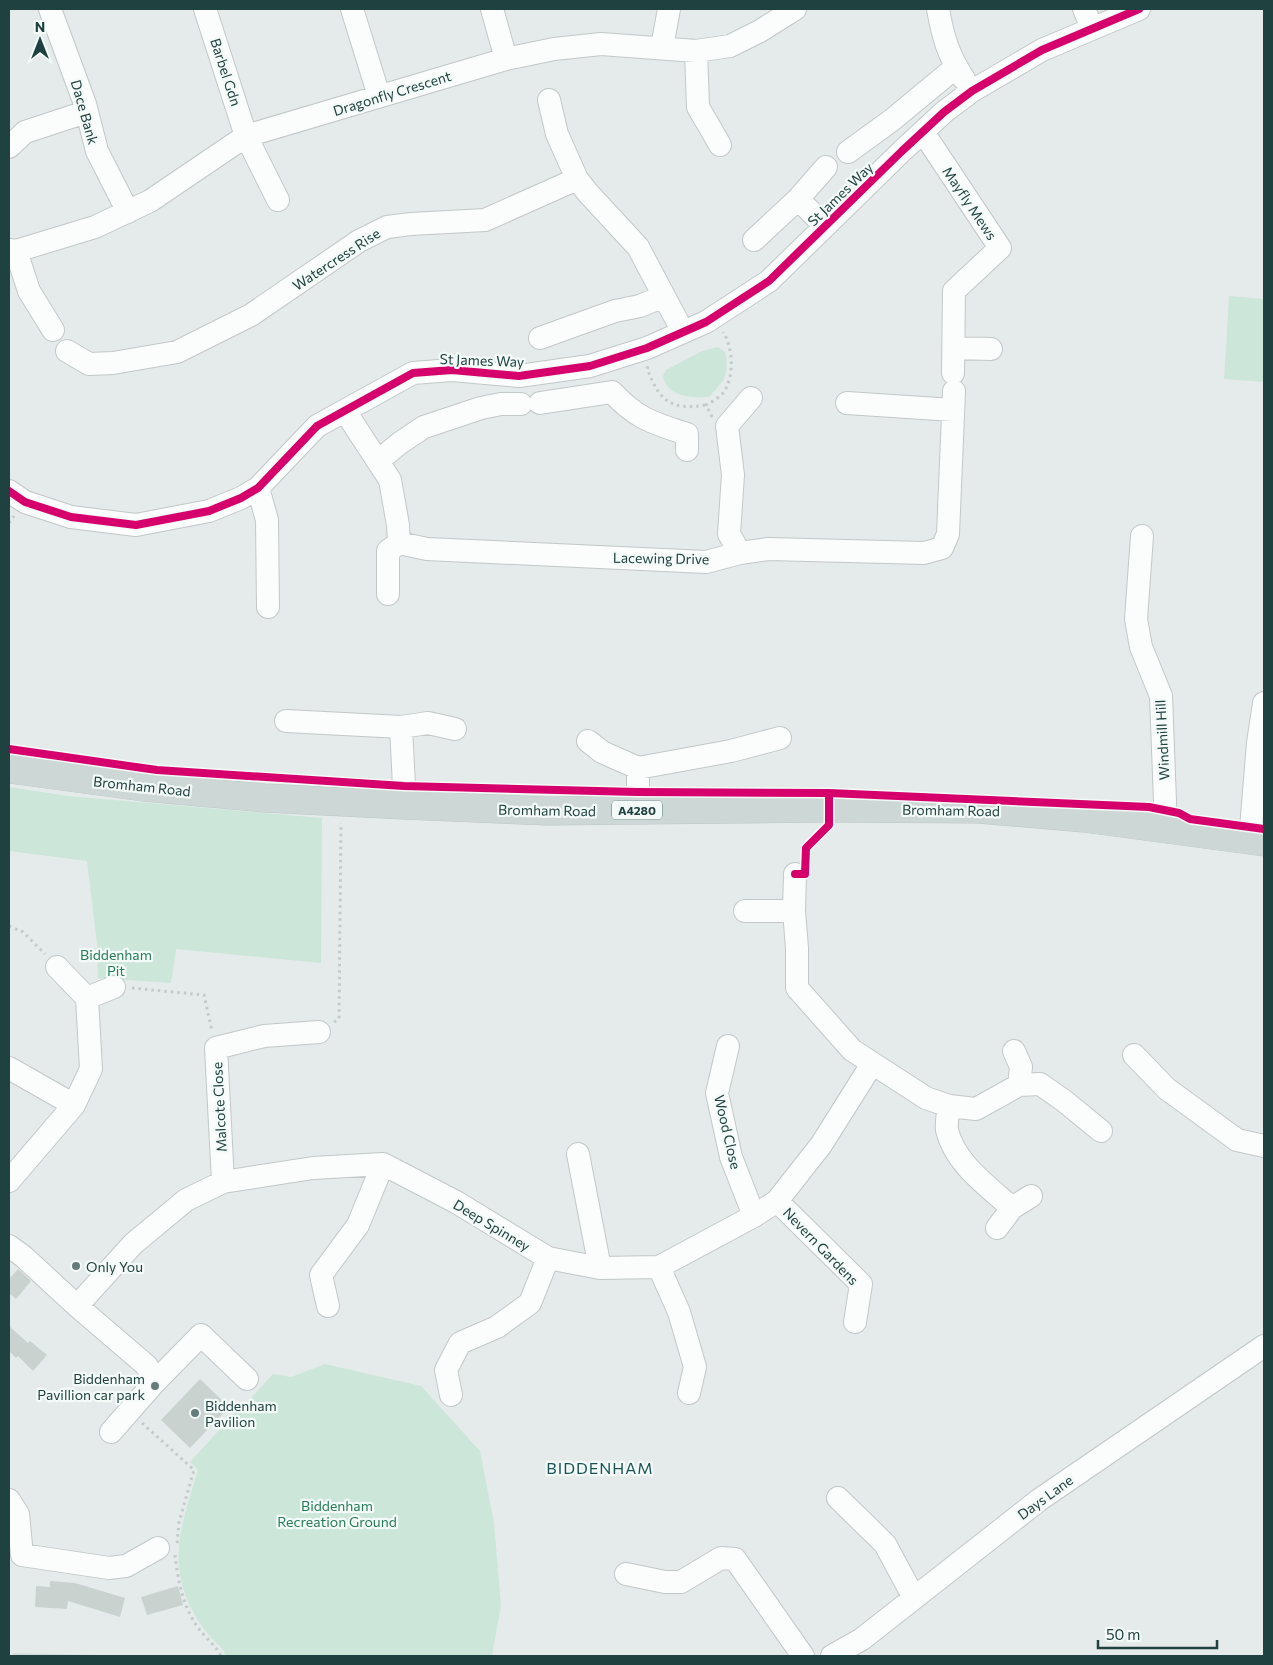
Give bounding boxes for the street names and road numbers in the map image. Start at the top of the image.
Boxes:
street label: Barbel Gdn [207,36,245,108]
street label: Dragonfly Crescent [331,67,453,119]
street label: Dace Bank [68,78,102,147]
street label: St James Way [804,159,876,229]
street label: Mayfly Mews [939,163,1001,243]
street label: Watercress Rise [289,224,383,294]
street label: St James Way [439,350,525,370]
street label: Lacewing Drive [613,549,709,567]
street label: Windmill Hill [1151,699,1173,781]
street label: Bromham Road [92,772,192,800]
road number: A4280 [612,800,662,820]
street label: Bromham Road [498,801,596,819]
street label: Bromham Road [902,801,1000,819]
street label: Malcote Close [208,1062,230,1152]
street label: Wood Close [711,1093,745,1171]
street label: Deep Spinney [450,1195,534,1255]
street label: Nevern Gardens [780,1204,862,1288]
street label: Days Lane [1014,1471,1076,1523]

